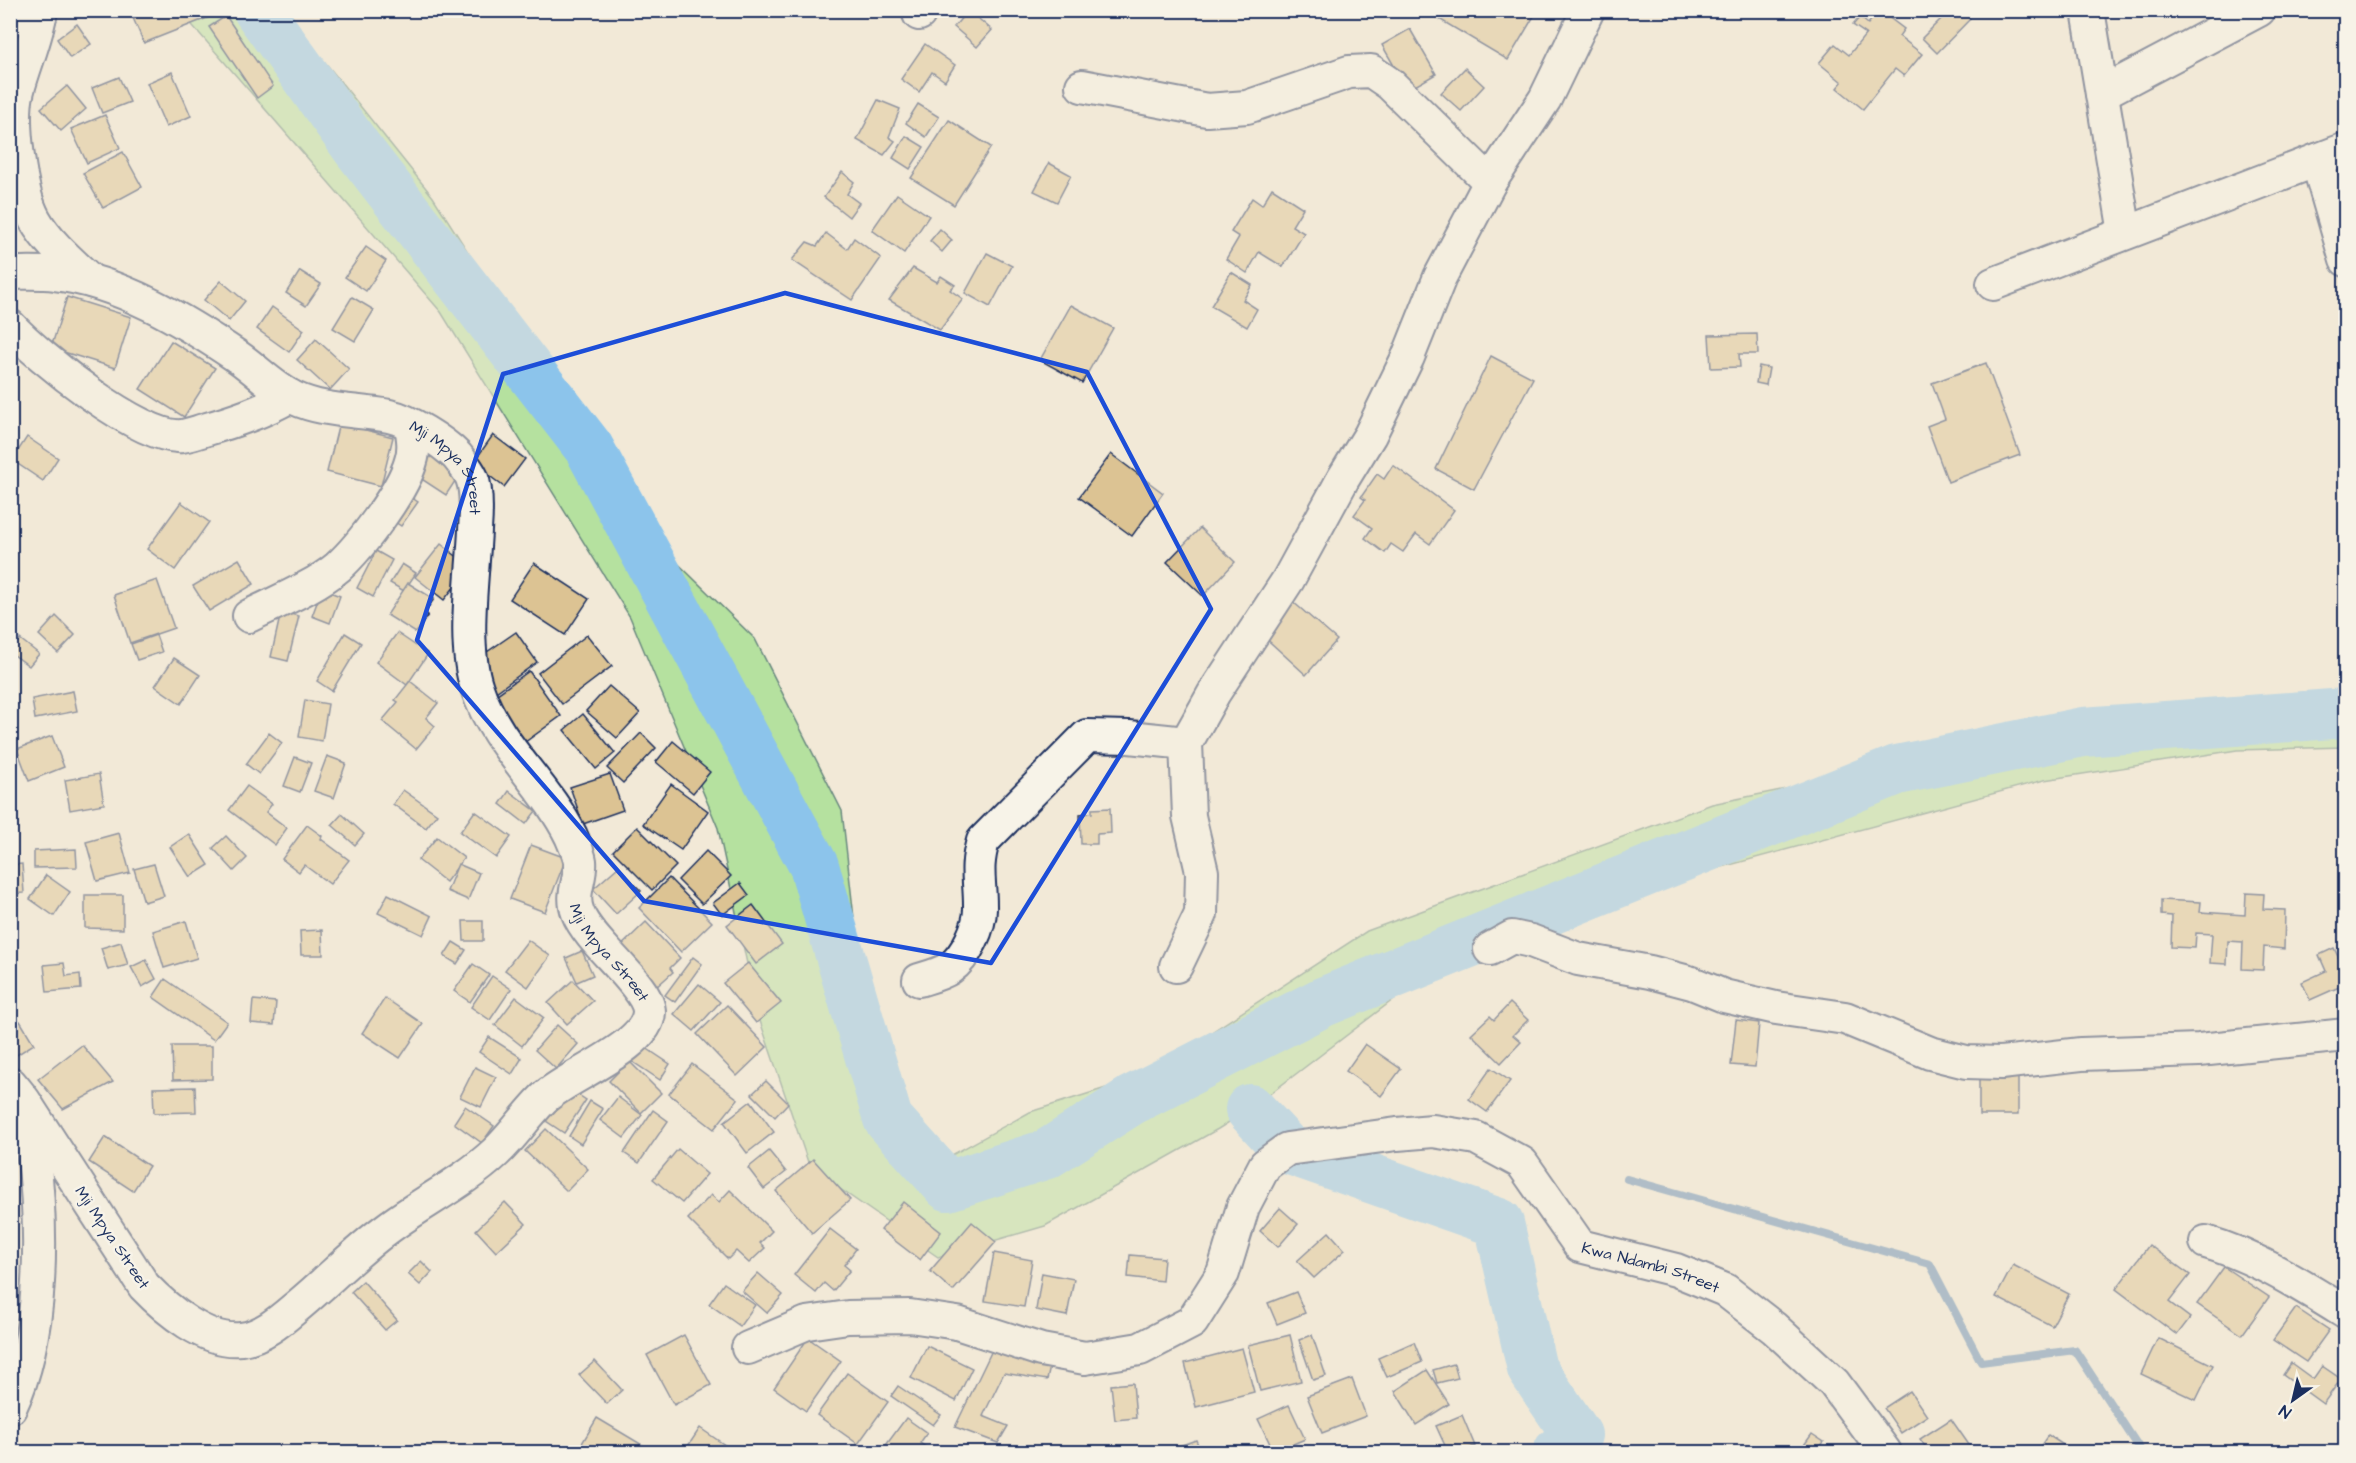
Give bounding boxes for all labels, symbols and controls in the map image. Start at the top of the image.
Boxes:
street label: Mji Mpya Street [405,415,486,515]
street label: Mji Mpya Street [564,901,655,1006]
street label: Mji Mpya Street [69,1182,155,1294]
street label: Kwa Ndambi Street [1579,1237,1723,1299]
north arrow [2263,1370,2323,1430]
text: N [2275,1400,2295,1424]

